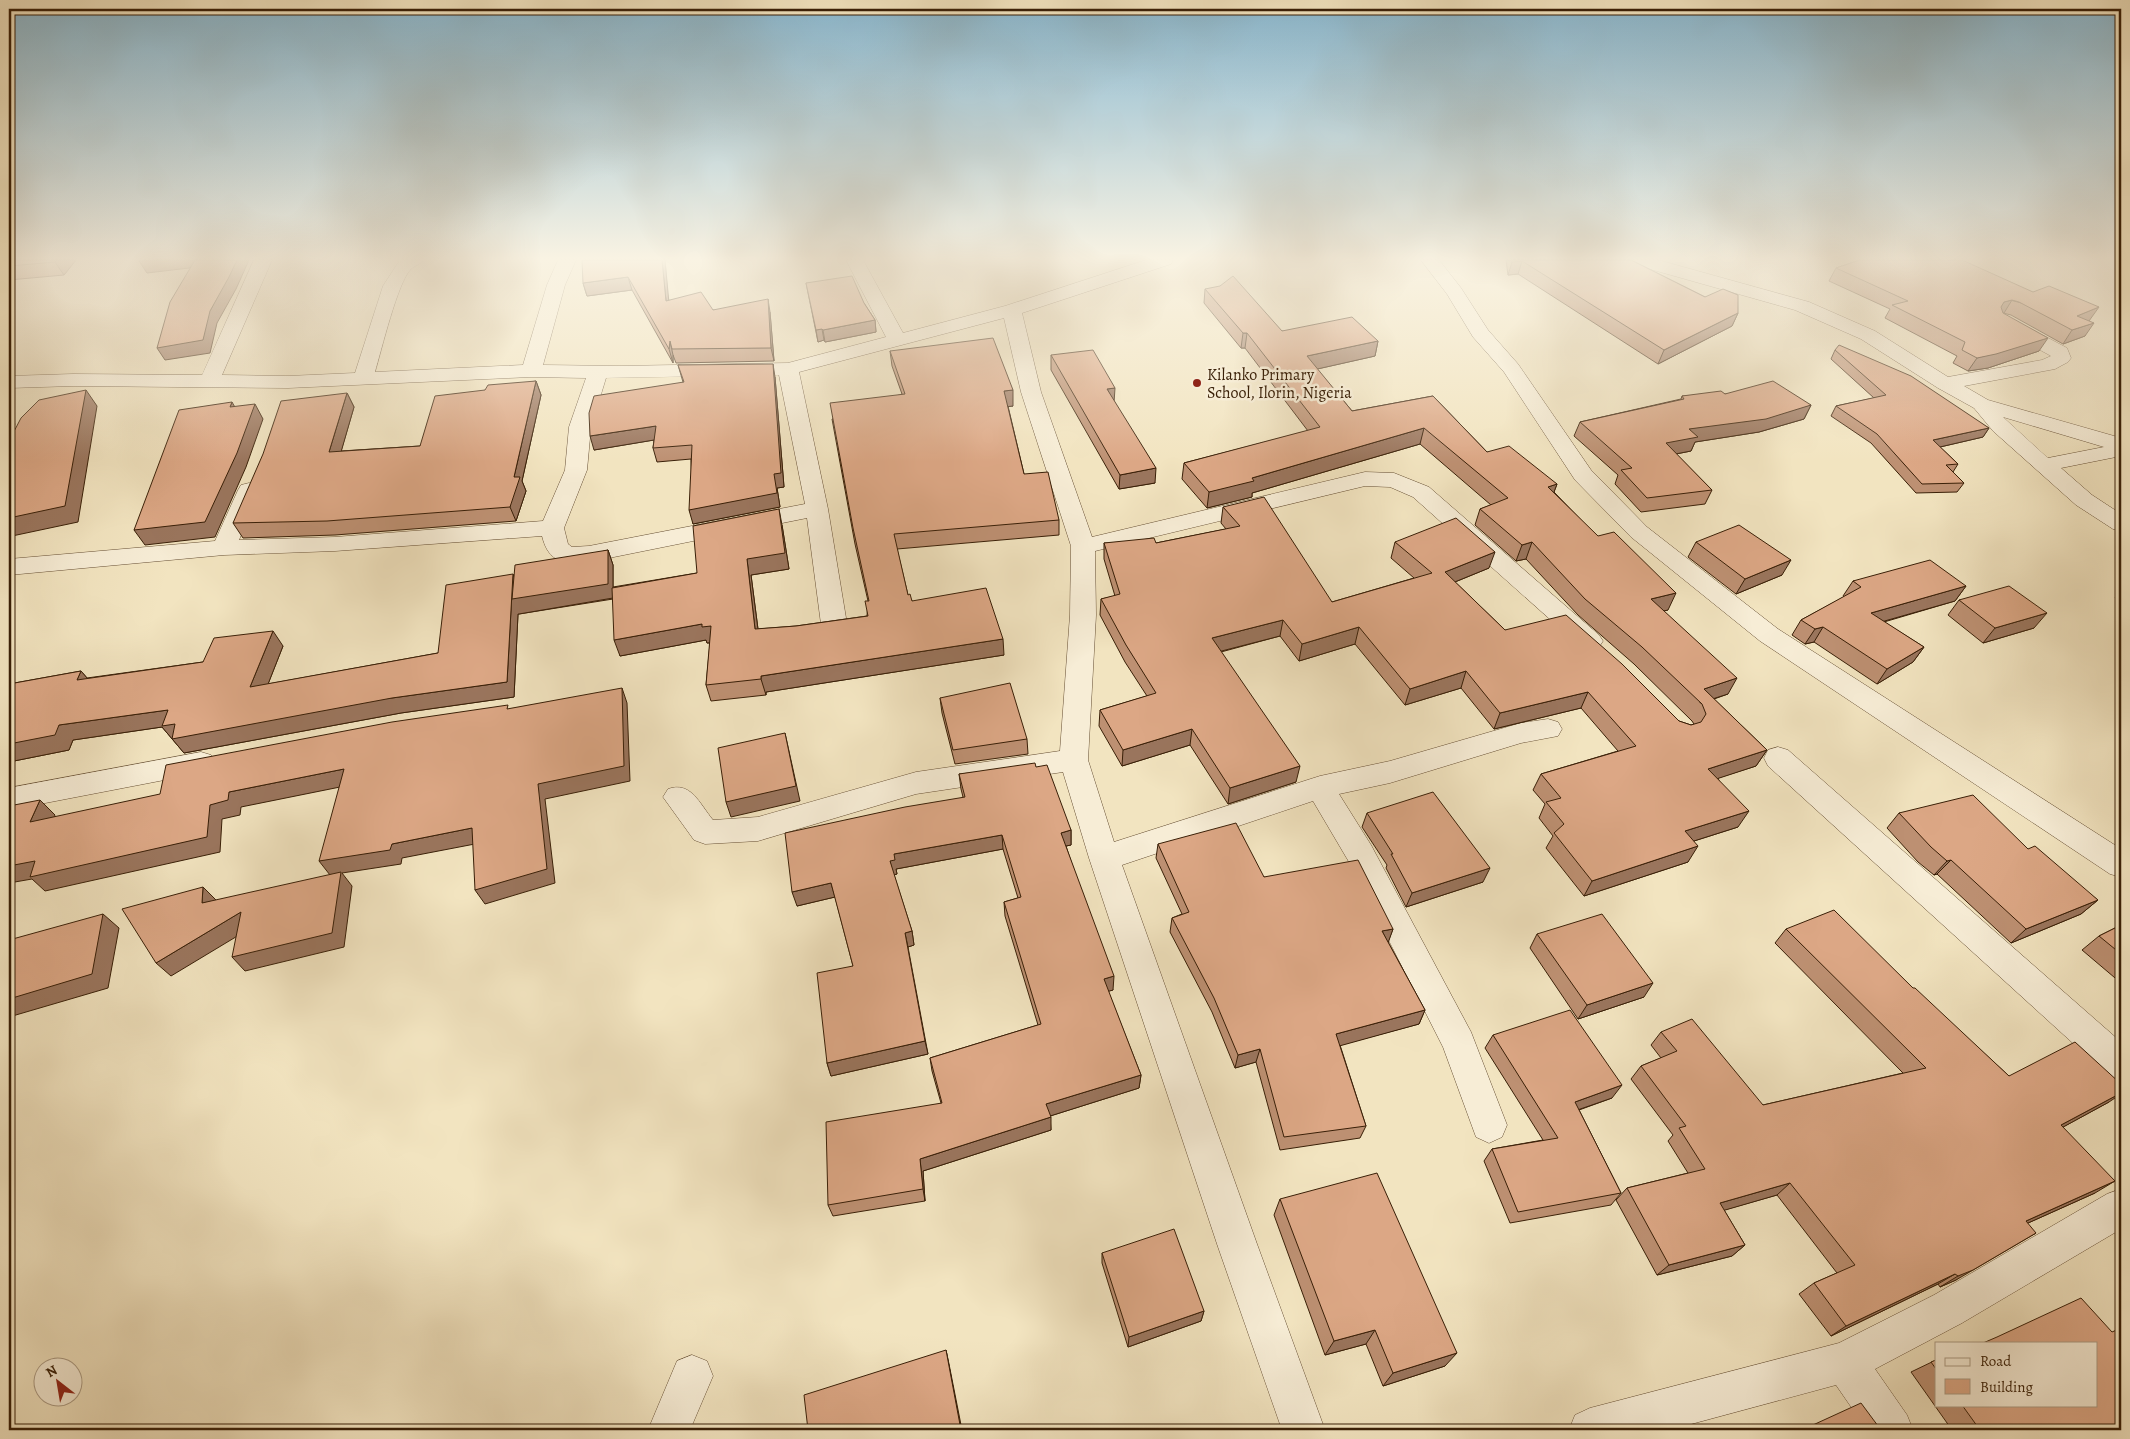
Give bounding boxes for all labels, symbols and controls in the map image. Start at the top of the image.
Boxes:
place label: Kilanko Primary School, Ilorin, Nigeria [1207,364,1352,404]
marker: Kilanko Primary School, Ilorin, Nigeria [1191,377,1203,389]
legend [1935,1342,2098,1406]
text: Road [1980,1351,2012,1371]
north arrow [32,1356,82,1406]
text: N [42,1361,61,1382]
text: Building [1980,1377,2033,1397]

